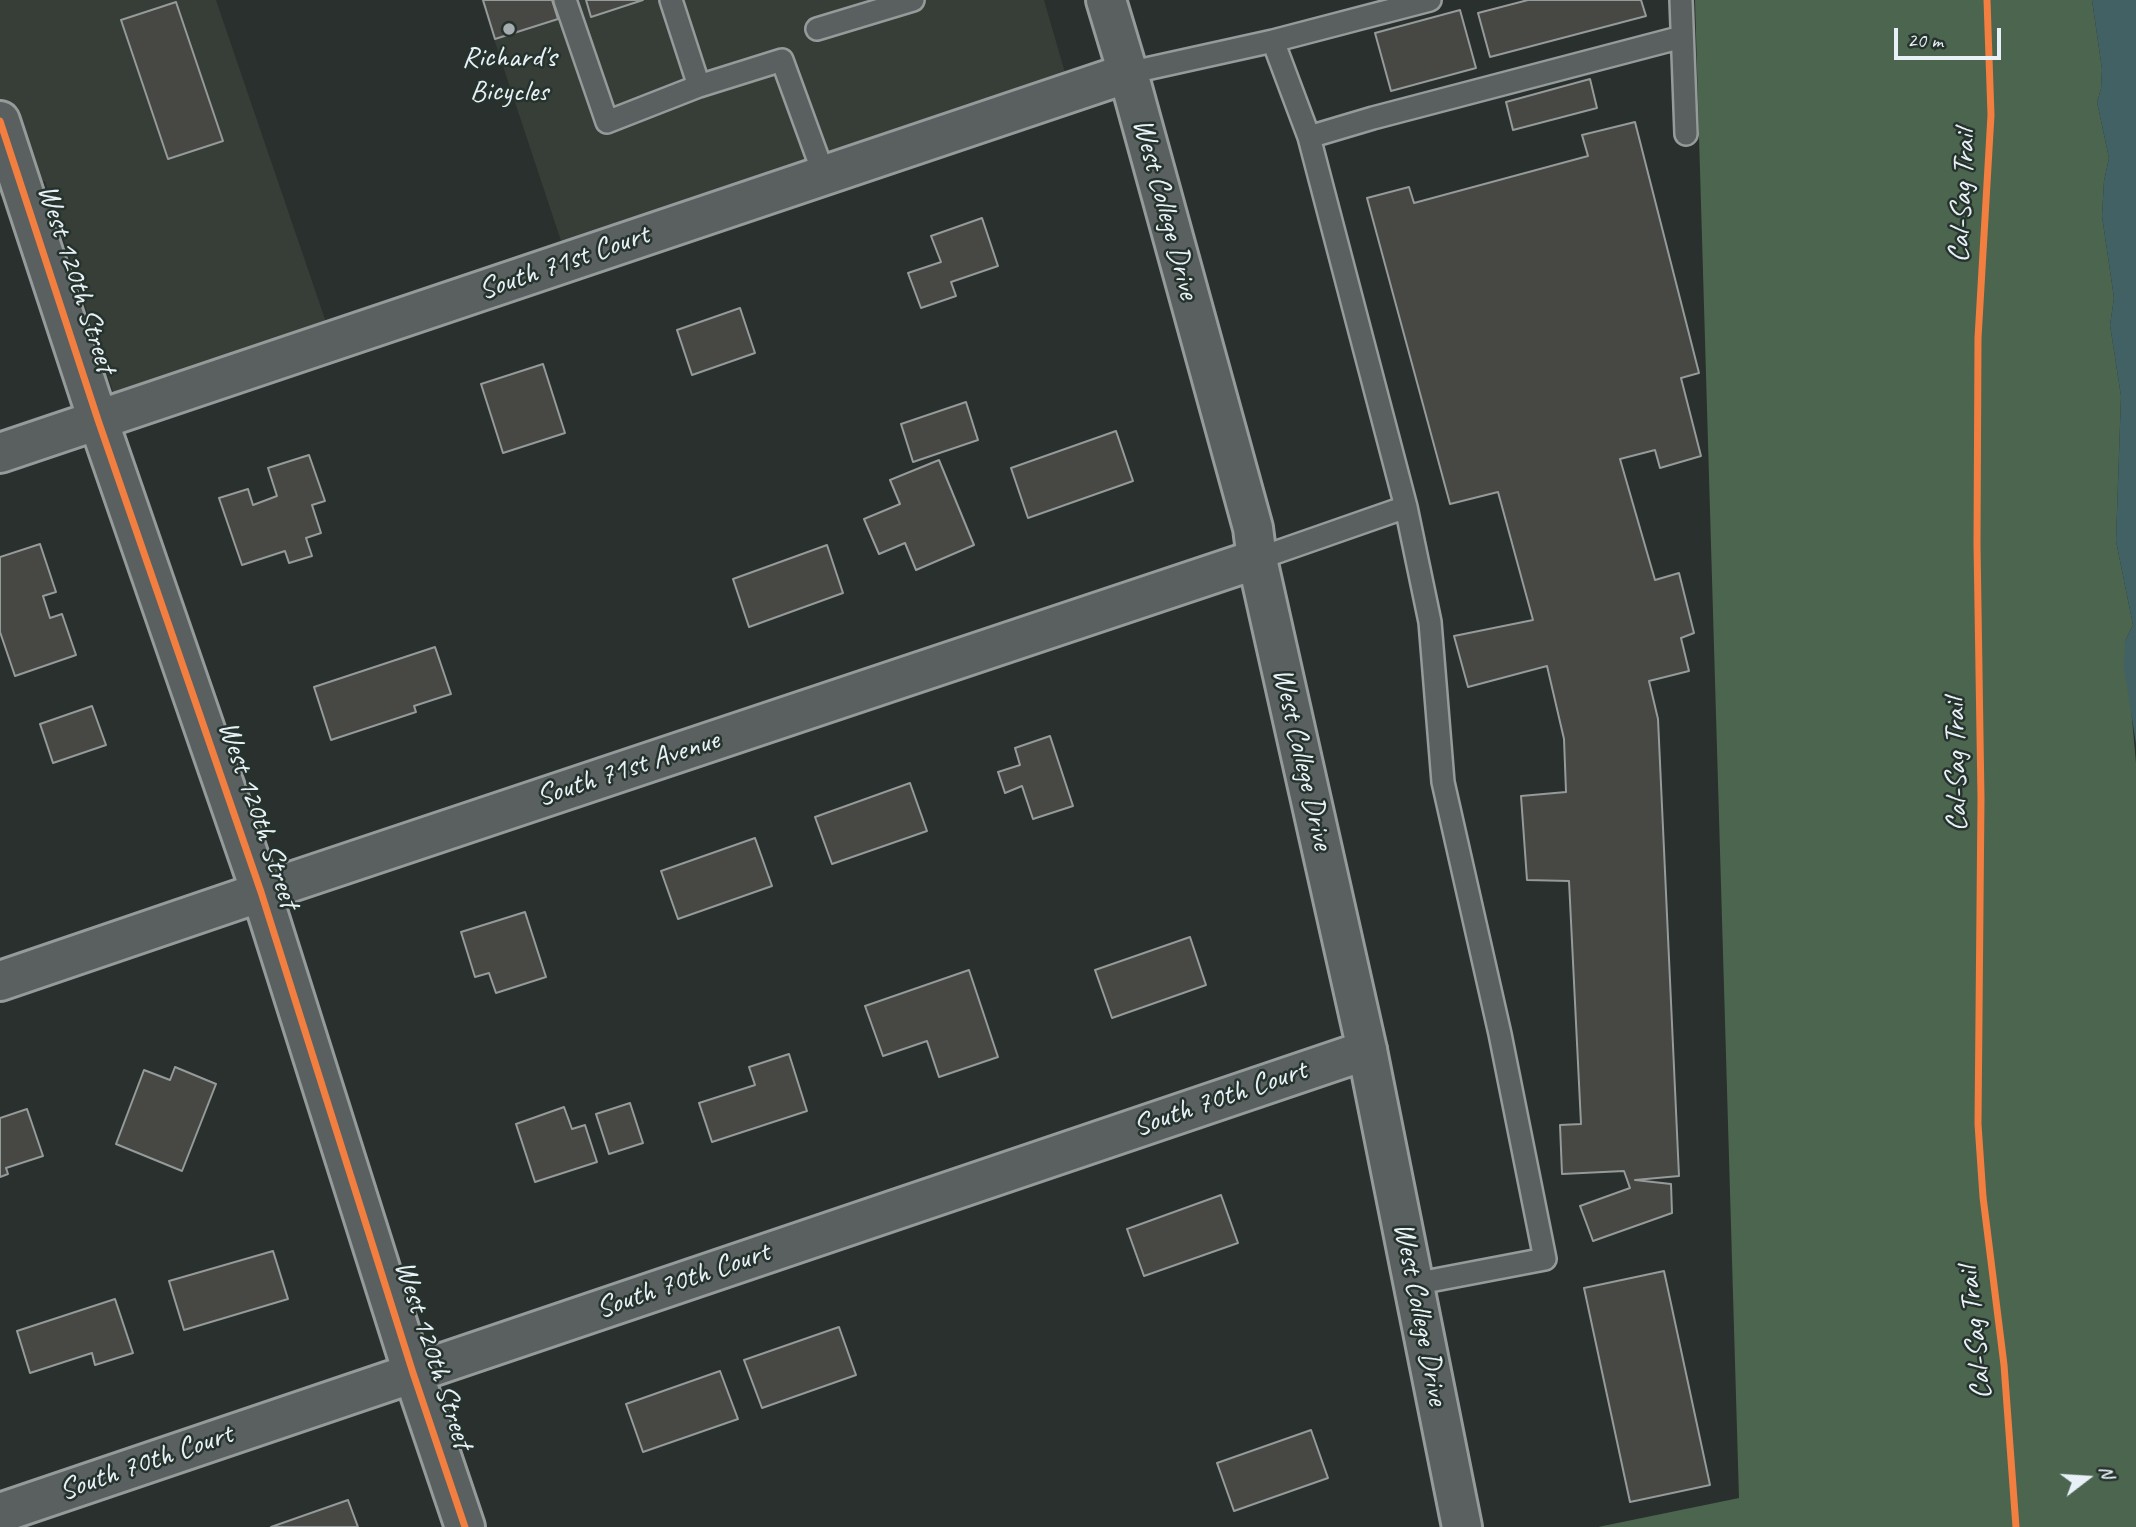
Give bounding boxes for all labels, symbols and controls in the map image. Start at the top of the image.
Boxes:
scale bar [1898,14,2005,58]
marker: Richard's Bicycles [501,21,517,37]
text: 20 m [1907,27,1943,53]
place label: Richard's Bicycles [462,40,556,110]
street label: West College Drive [1124,115,1206,303]
street label: Cal-Sag Trail [1942,129,1984,263]
street label: West 120th Street [29,180,123,378]
street label: South 71st Court [474,217,654,309]
street label: West College Drive [1264,665,1340,853]
street label: Cal-Sag Trail [1938,698,1976,832]
street label: West 120th Street [209,717,307,913]
street label: South 71st Avenue [532,723,724,815]
street label: South 70th Court [1128,1052,1312,1146]
street label: West College Drive [1385,1220,1455,1408]
street label: South 70th Court [591,1234,775,1328]
street label: West 120th Street [386,1256,480,1454]
street label: Cal-Sag Trail [1951,1265,2001,1401]
street label: South 70th Court [54,1416,238,1510]
north arrow [2052,1443,2122,1513]
text: N [2094,1463,2120,1481]

